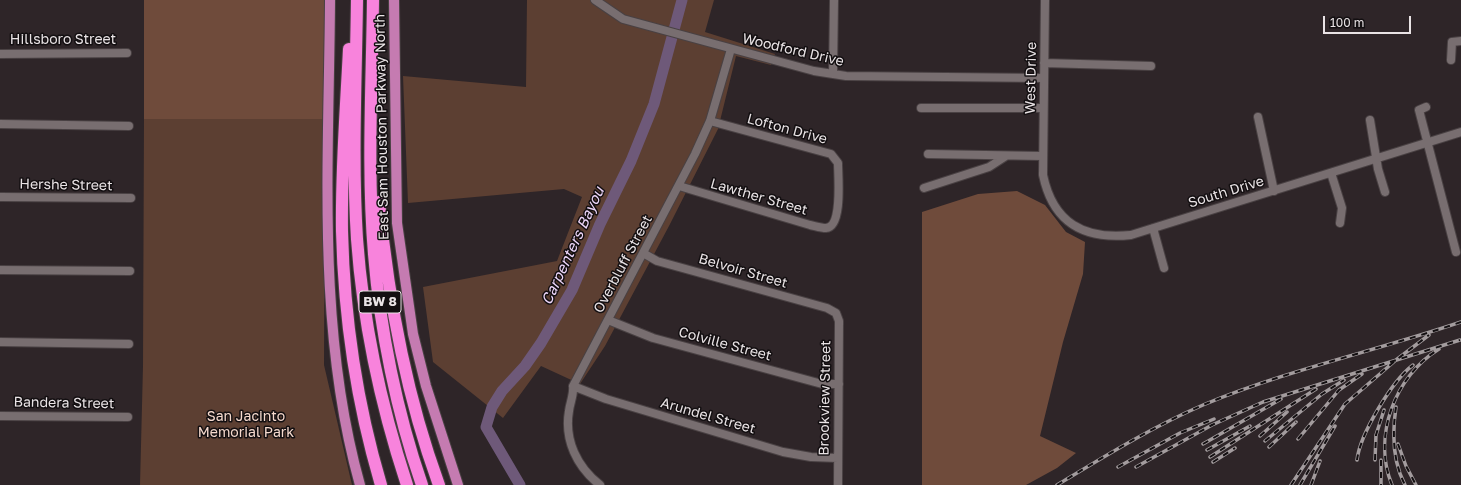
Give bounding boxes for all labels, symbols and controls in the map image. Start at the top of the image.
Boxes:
scale bar [1325,8,1413,34]
street label: East Sam Houston Parkway North [372,14,392,240]
text: 100 m [1330,15,1364,30]
street label: Woodford Drive [741,30,845,70]
street label: Hillsboro Street [10,32,116,48]
street label: West Drive [1022,42,1040,114]
street label: Lofton Drive [745,110,829,148]
street label: South Drive [1186,173,1266,211]
street label: Lawther Street [709,175,809,219]
street label: Hershe Street [19,176,113,194]
water label: Carpenters Bayou [538,184,608,308]
street label: Overbluff Street [590,212,656,316]
street label: Belvoir Street [697,250,789,292]
road number: BW 8 [359,291,401,313]
street label: Colville Street [677,324,773,364]
street label: Brookview Street [816,340,834,456]
street label: Bandera Street [13,394,115,412]
street label: Arundel Street [659,394,757,438]
park label: San Jacinto Memorial Park [198,409,294,442]

